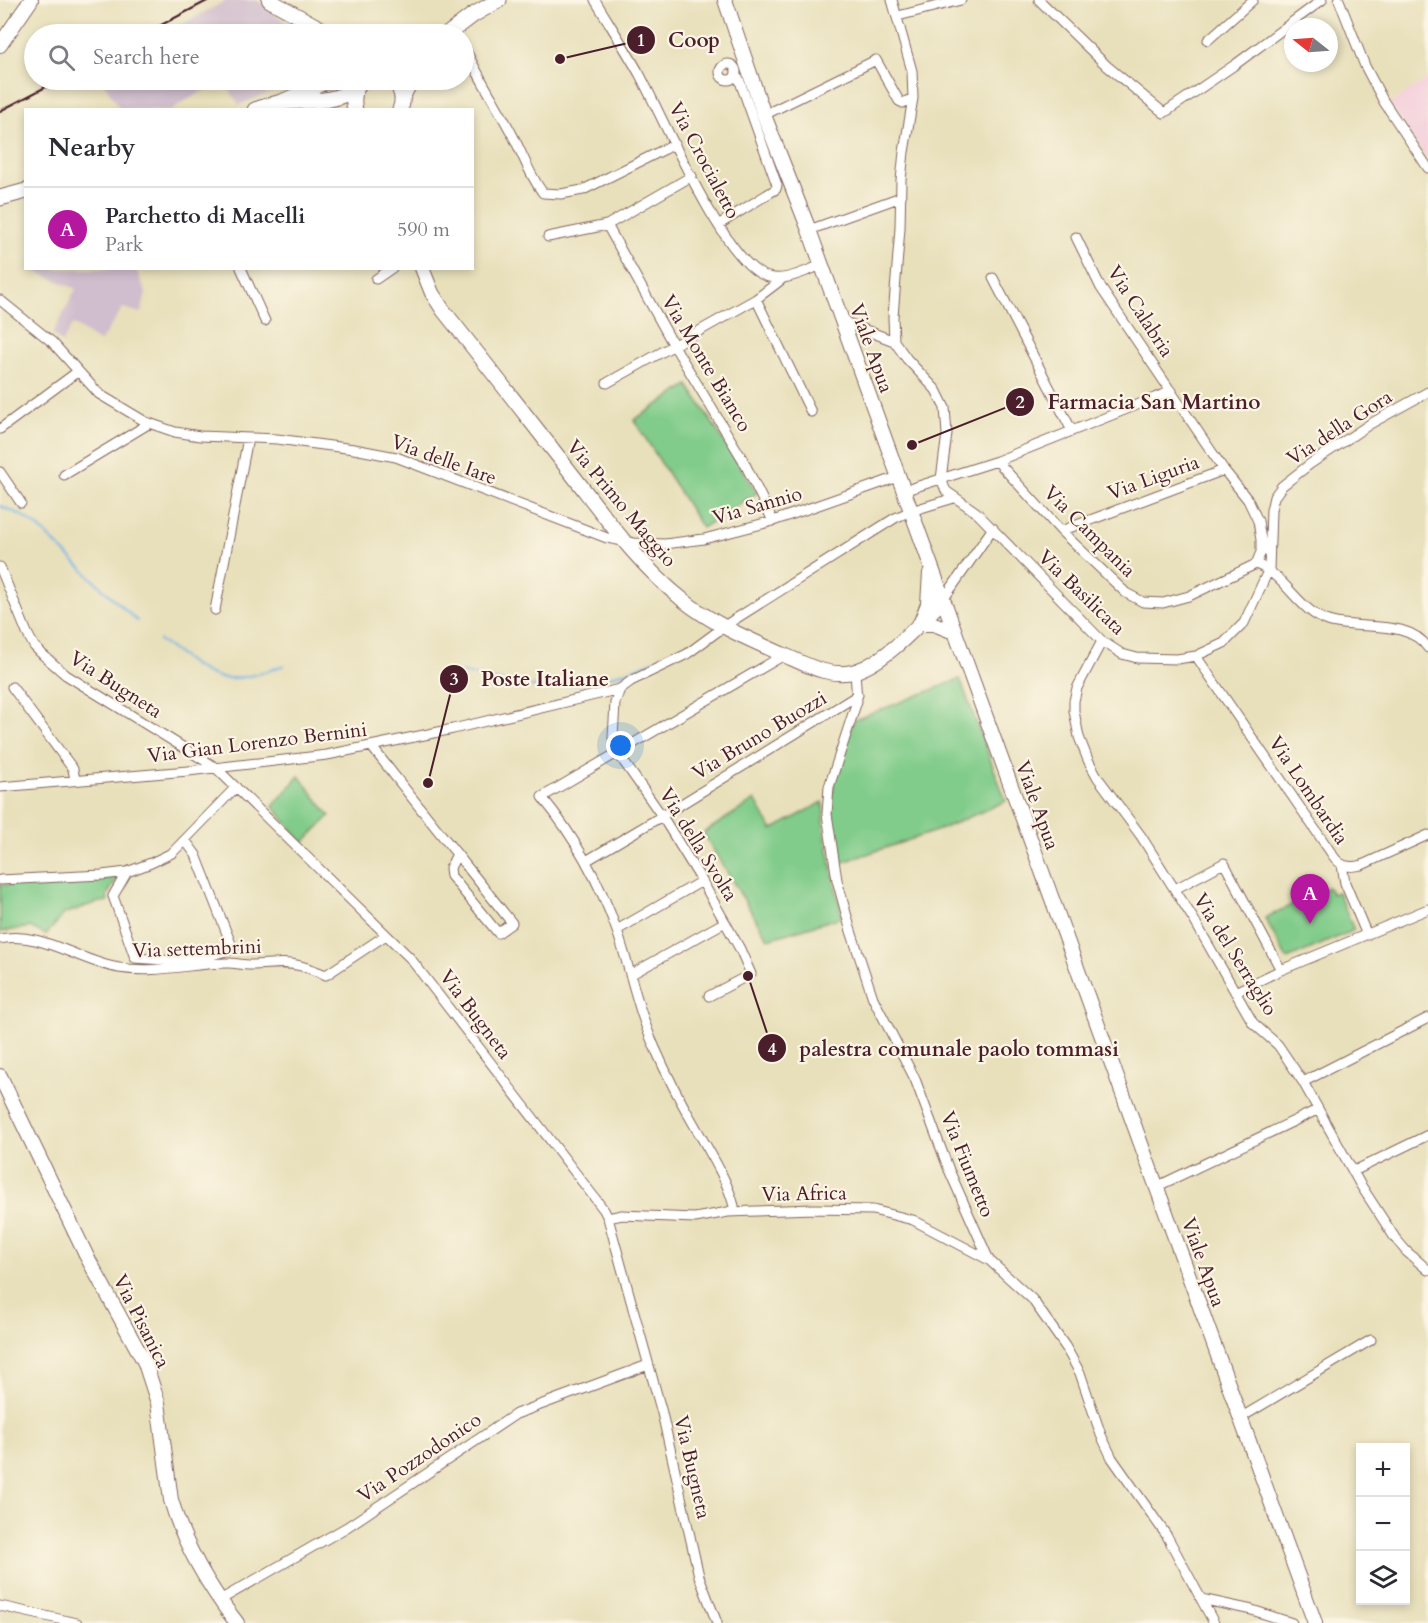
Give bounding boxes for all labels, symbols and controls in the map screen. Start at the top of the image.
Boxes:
north arrow [1284,18,1338,72]
callout: Coop [626,20,732,59]
search box [24,24,474,90]
text: Coop [668,26,720,55]
text: 1 [636,28,646,53]
icon: search [45,41,78,74]
text: Search here [93,42,200,72]
street label: Via Crocialetto [662,97,747,224]
text: Nearby [48,130,136,165]
text: Parchetto di Macelli [105,201,305,231]
text: A [60,216,75,243]
text: 590 m [397,216,450,243]
text: Park [105,231,143,258]
street label: Via Calabria [1101,260,1180,363]
street label: Via Monte Bianco [655,290,758,437]
street label: Viale Apua [843,300,900,397]
callout: Farmacia San Martino [1005,382,1272,421]
street label: Via della Gora [1281,383,1398,472]
text: Farmacia San Martino [1047,388,1261,417]
text: 2 [1015,390,1025,415]
street label: Via delle Iare [387,428,500,491]
street label: Via Primo Maggio [560,434,683,573]
street label: Via Liguria [1104,448,1203,507]
street label: Via Campania [1038,479,1142,584]
street label: Via Sannio [709,480,805,531]
street label: Via Basilicata [1032,544,1132,641]
street label: Via Bugneta [64,644,168,725]
callout: Poste Italiane [439,659,621,698]
text: Poste Italiane [481,665,609,694]
text: 3 [449,667,459,692]
street label: Via Bruno Buozzi [687,684,832,786]
street label: Via Gian Lorenzo Bernini [146,716,369,769]
your location [606,731,635,760]
street label: Via Lombardia [1262,731,1355,850]
street label: Viale Apua [1009,757,1066,854]
street label: Via della Svolta [653,782,744,907]
pin: A [1290,874,1330,924]
street label: Via del Serraglio [1187,888,1284,1021]
street label: Via settembrini [132,933,263,964]
street label: Via Bugneta [433,964,518,1065]
callout: palestra comunale paolo tommasi [757,1029,1131,1068]
text: palestra comunale paolo tommasi [799,1035,1119,1064]
text: 4 [767,1037,777,1062]
street label: Via Fiumetto [934,1107,1001,1221]
street label: Via Africa [761,1179,847,1208]
street label: Viale Apua [1175,1214,1232,1311]
street label: Via Pisanica [106,1270,177,1373]
street label: Via Pozzodonico [352,1406,487,1509]
street label: Via Bugneta [667,1413,718,1522]
map controls [1356,1443,1410,1605]
button: + [1356,1443,1410,1497]
button: − [1356,1497,1410,1551]
button: layers [1356,1551,1410,1605]

